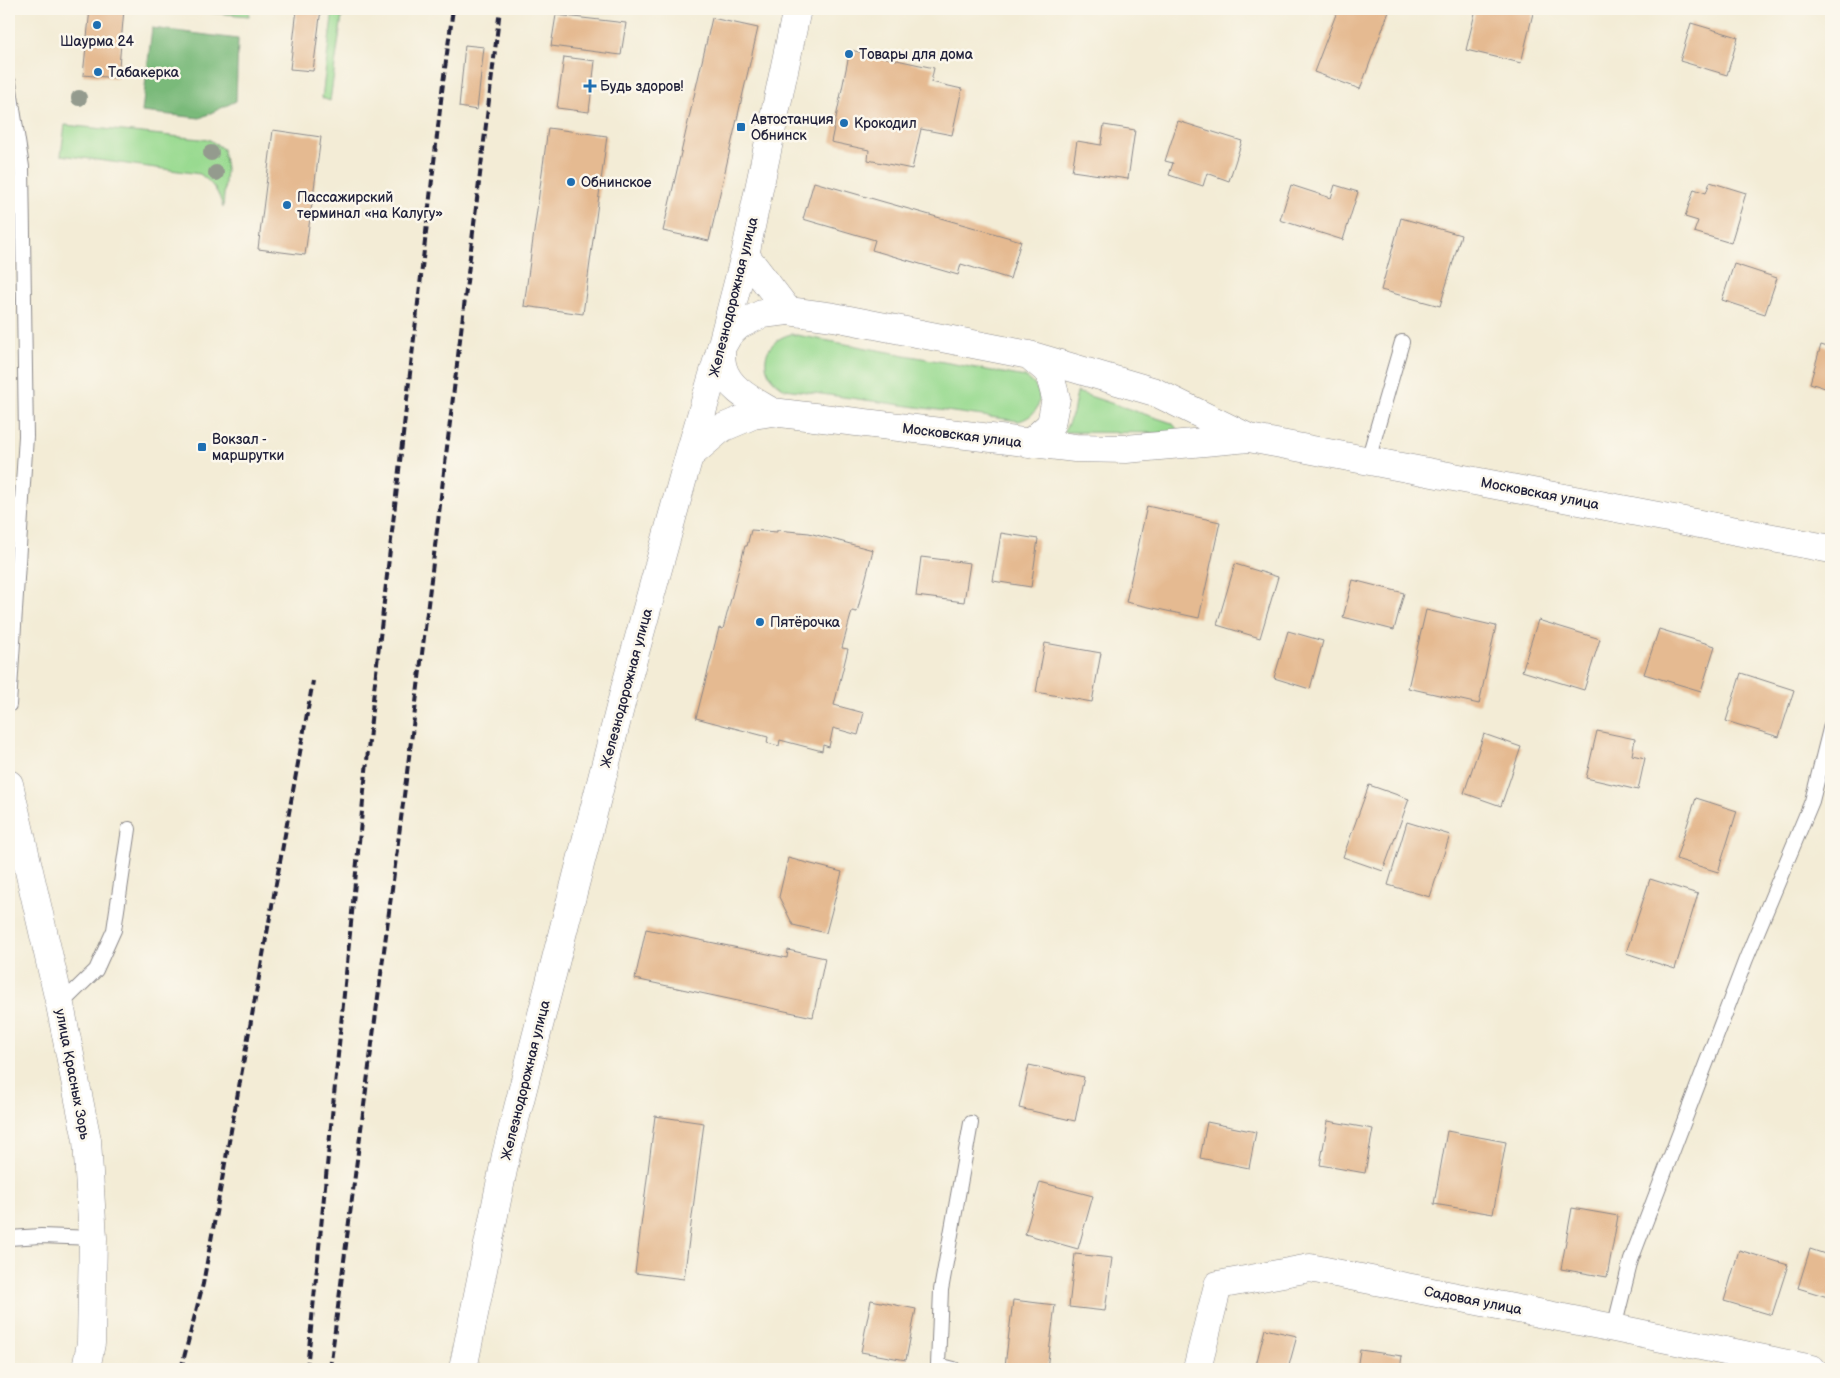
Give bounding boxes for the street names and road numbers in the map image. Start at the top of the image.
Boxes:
street label: Железнодорожная улица [705,215,762,379]
street label: Московская улица [901,420,1023,451]
street label: Московская улица [1479,474,1601,513]
street label: Железнодорожная улица [597,606,656,770]
street label: Железнодорожная улица [497,998,554,1162]
street label: улица Красных Зорь [51,1007,94,1141]
street label: Садовая улица [1422,1283,1524,1318]

